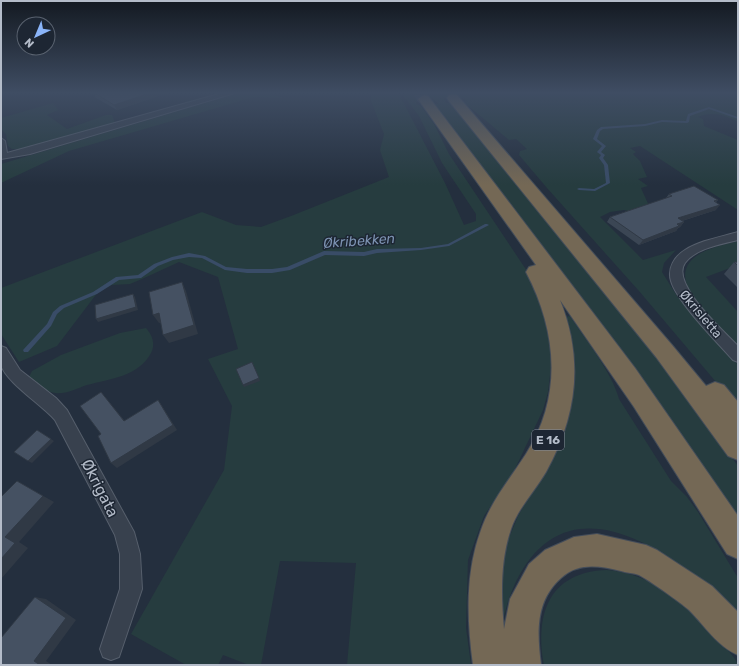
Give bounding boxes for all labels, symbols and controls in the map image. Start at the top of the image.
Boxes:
north arrow [16,16,56,56]
text: N [22,35,37,50]
water label: Økribekken [322,230,396,252]
street label: Økrisletta [677,287,725,341]
road number: E 16 [532,430,564,450]
street label: Økrigata [77,456,123,520]

